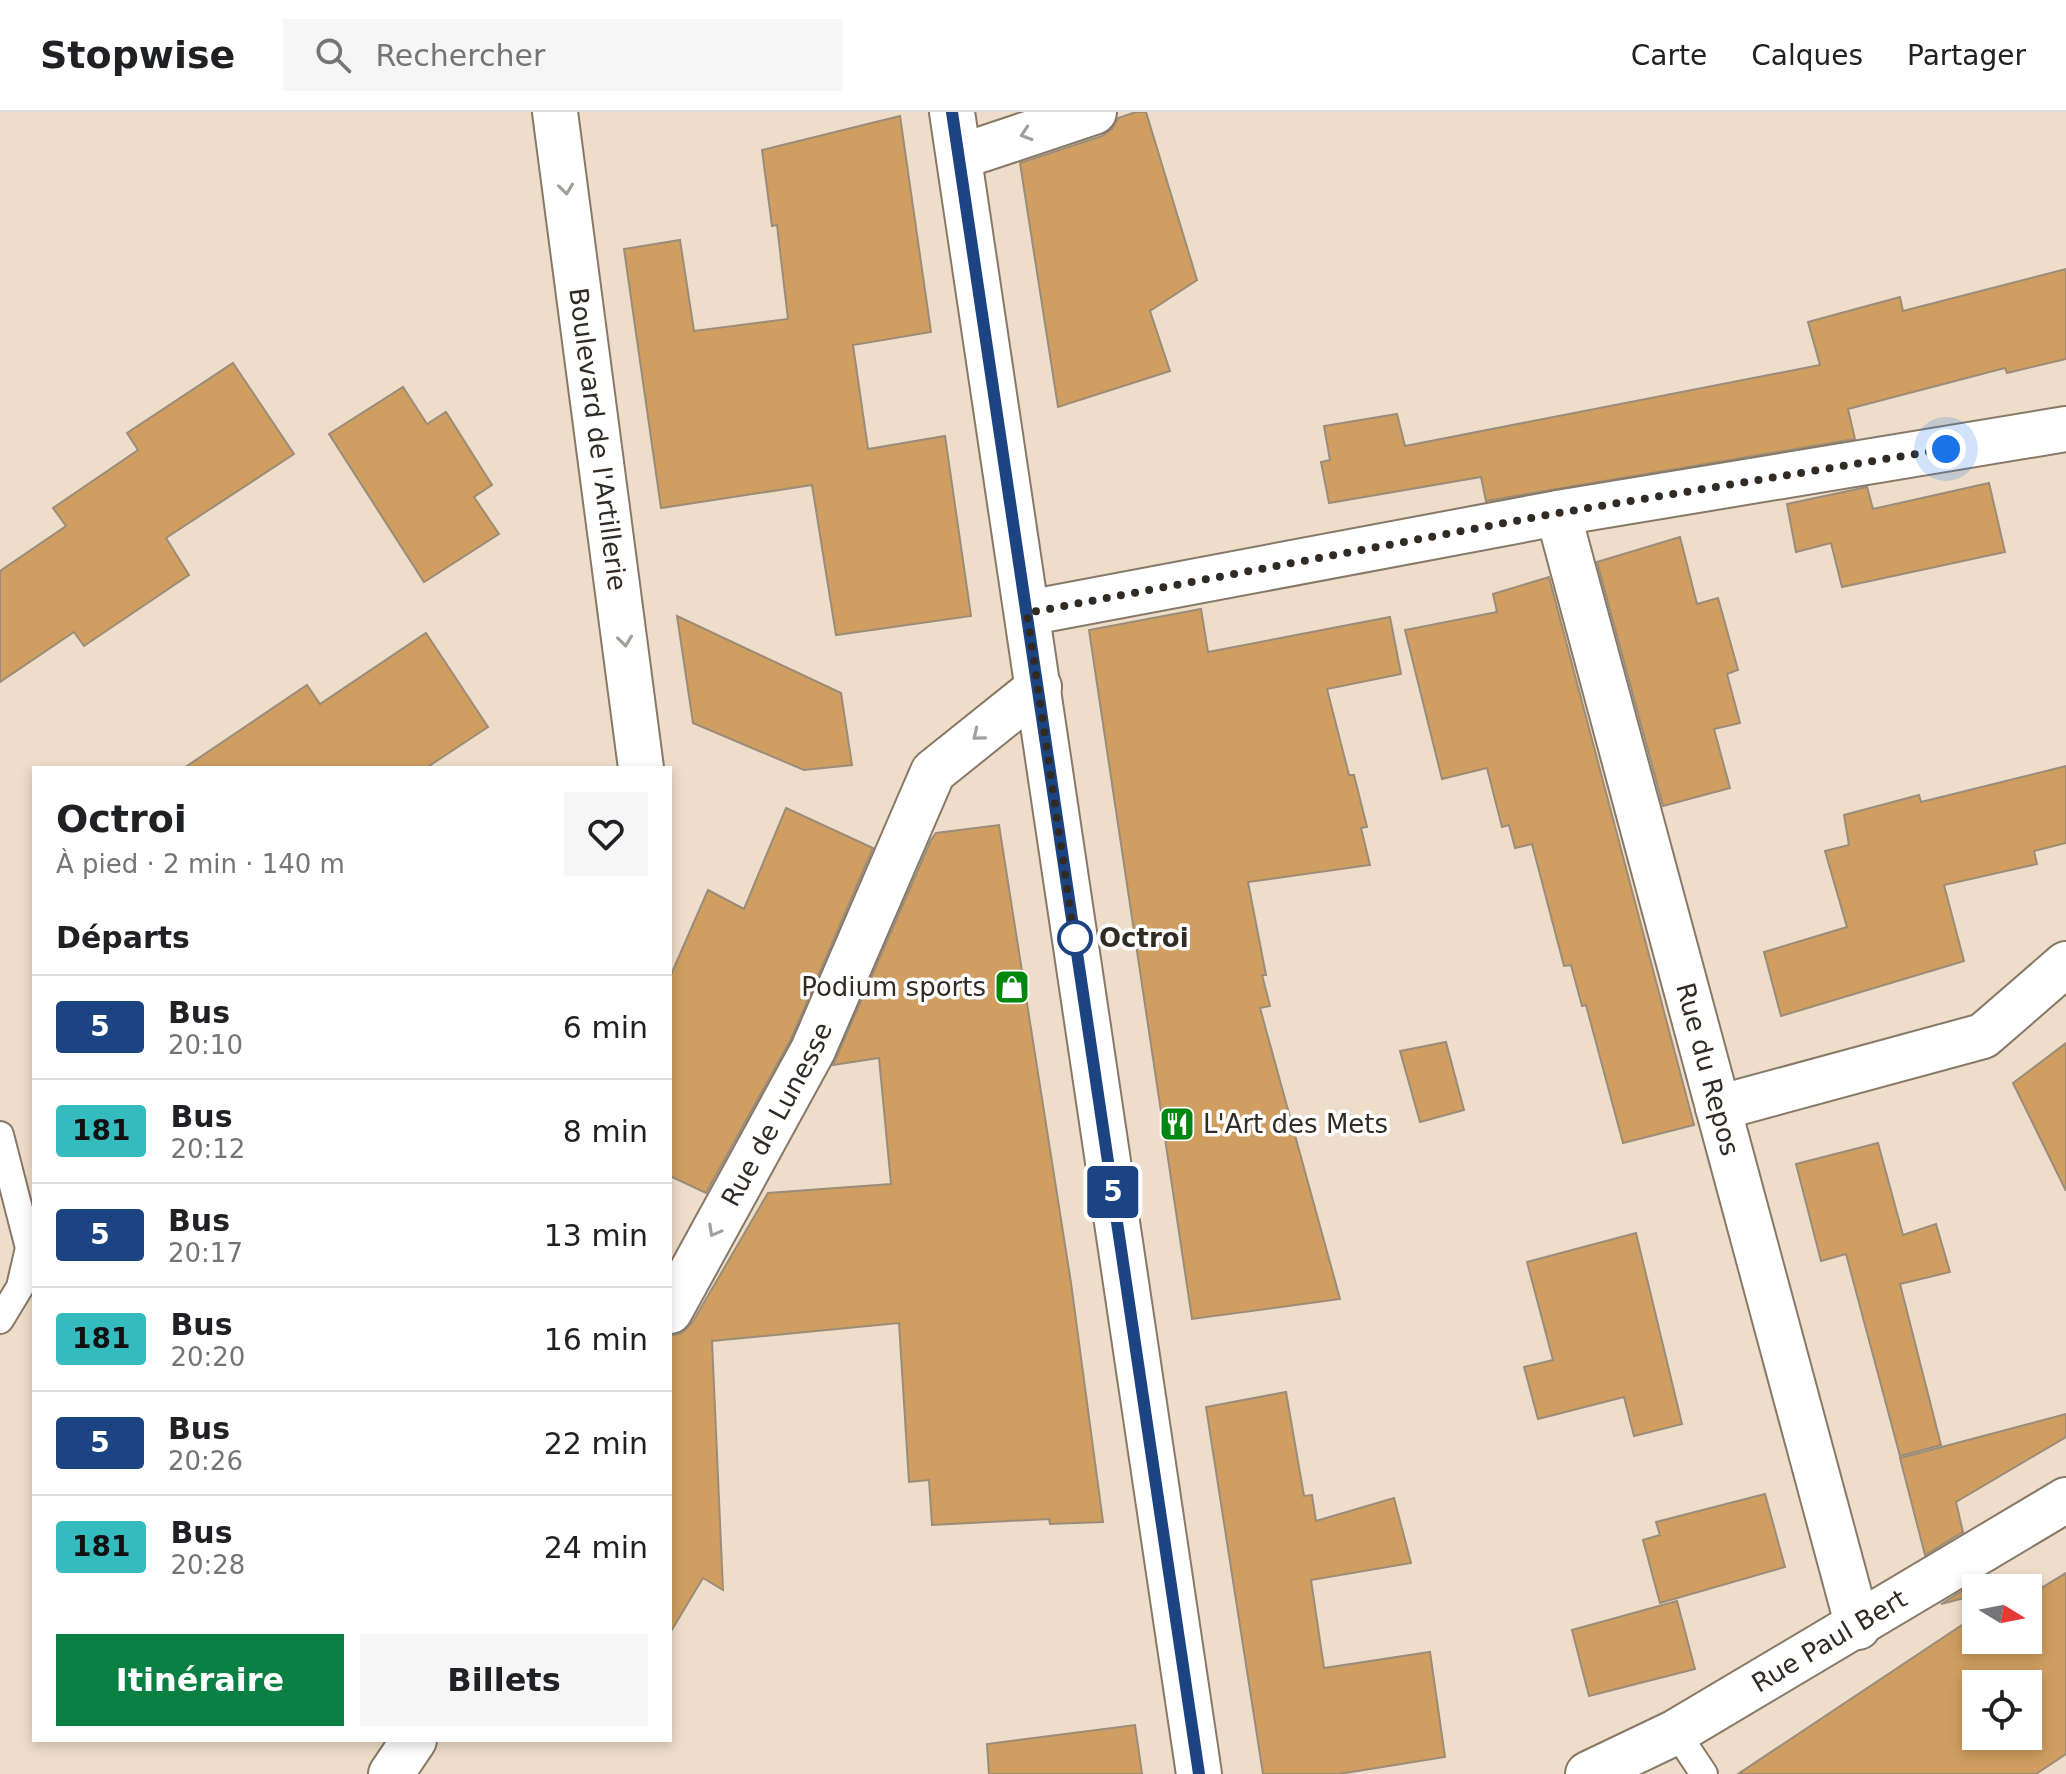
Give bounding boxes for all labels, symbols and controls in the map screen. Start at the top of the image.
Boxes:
search box [283,19,843,91]
text: Stopwise [40,33,235,77]
icon: search [311,33,355,77]
text: Rechercher [375,38,545,73]
text: Carte [1631,39,1707,72]
text: Calques [1751,39,1863,72]
text: Partager [1907,39,2026,72]
one-way arrow [1020,125,1034,141]
one-way arrow [558,183,575,196]
street label: Boulevard de l'Artillerie [563,286,633,593]
your location [1926,429,1966,469]
one-way arrow [616,635,633,648]
one-way arrow [972,726,987,740]
button: heart [564,792,648,876]
text: Octroi [56,797,187,841]
text: À pied · 2 min · 140 m [56,849,345,879]
text: Départs [56,920,190,955]
marker: Octroi [1058,921,1092,955]
place label: Octroi [1099,923,1189,953]
shop icon: Podium sports [993,968,1031,1006]
place label: Podium sports [801,972,986,1002]
street label: Rue du Repos [1670,979,1745,1159]
text: Bus [168,995,230,1030]
text: 5 [90,1010,110,1043]
text: 6 min [563,1010,648,1045]
street label: Rue de Lunesse [715,1018,838,1211]
text: 20:10 [168,1030,243,1060]
text: Bus [170,1099,233,1134]
restaurant icon: L'Art des Mets [1158,1105,1196,1143]
place label: L'Art des Mets [1203,1109,1388,1139]
text: 181 [72,1114,130,1147]
text: 8 min [563,1114,648,1149]
text: 20:12 [170,1134,245,1164]
line badge: 5 [1087,1166,1139,1218]
text: 5 [1103,1175,1123,1208]
text: Bus [168,1203,230,1238]
text: 5 [90,1218,110,1251]
text: 13 min [544,1218,648,1253]
one-way arrow [708,1223,723,1238]
text: 20:17 [168,1238,243,1268]
text: Bus [170,1307,233,1342]
text: 181 [72,1322,130,1355]
text: 16 min [544,1322,648,1357]
text: 20:20 [170,1342,245,1372]
text: Bus [168,1411,230,1446]
text: 5 [90,1426,110,1459]
text: 22 min [544,1426,648,1461]
text: 20:26 [168,1446,243,1476]
text: Bus [170,1515,233,1550]
text: 181 [72,1530,130,1563]
text: 24 min [544,1530,648,1565]
text: 20:28 [170,1550,245,1580]
north arrow [1962,1574,2042,1654]
map controls [1962,1574,2042,1750]
street label: Rue Paul Bert [1747,1583,1912,1698]
button: Itinéraire [56,1634,344,1726]
button: Billets [360,1634,648,1726]
button: locate [1962,1670,2042,1750]

